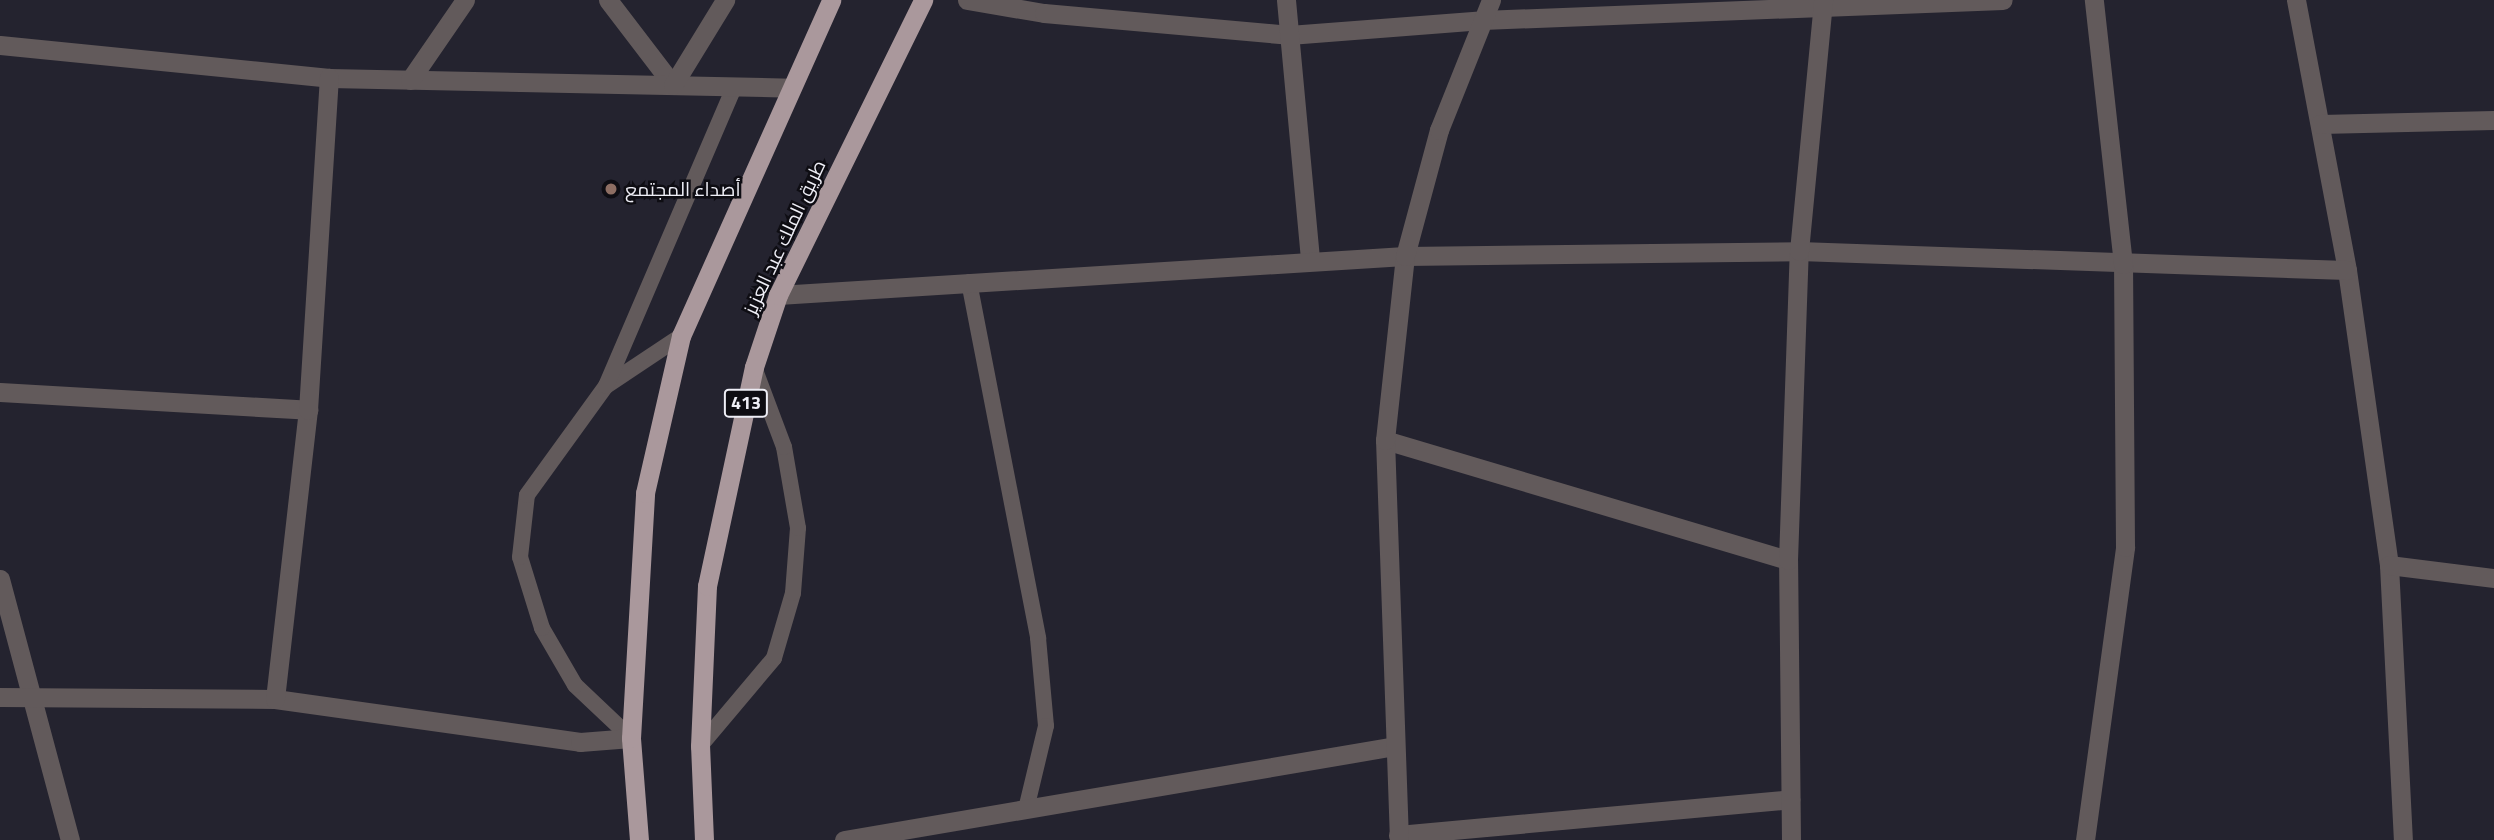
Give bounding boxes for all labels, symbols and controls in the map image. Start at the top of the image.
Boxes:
street label: طريق الملك عبد العزيز [738,156,830,318]
place label: أصداء المجتمع [625,178,741,200]
marker: أصداء المجتمع [603,181,619,197]
road number: 413 [723,388,769,418]

